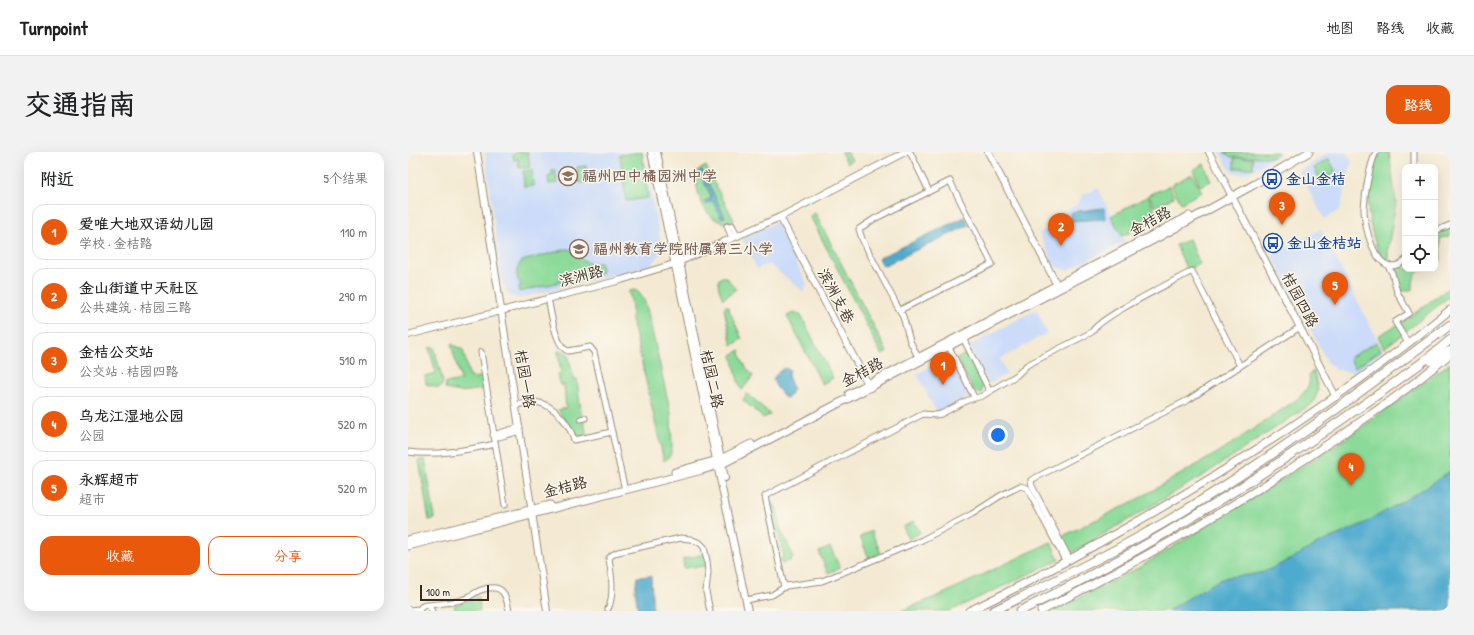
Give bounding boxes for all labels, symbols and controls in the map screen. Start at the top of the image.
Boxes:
text: Turnpoint [20,15,88,41]
text: 地图 [1326,18,1354,37]
text: 路线 [1376,18,1404,37]
text: 收藏 [1426,18,1454,37]
text: 交通指南 [24,85,136,123]
button: 路线 [1386,85,1450,124]
map controls [1402,164,1438,272]
button: + [1402,164,1438,200]
school or university icon: 福州四中橘园洲中学 [557,165,579,187]
place label: 福州四中橘园洲中学 [582,165,717,186]
text: 附近 [40,167,74,190]
bus stop icon: 金山金桔 [1261,168,1283,190]
place label: 金山金桔 [1286,168,1346,189]
text: 5个结果 [324,169,368,187]
pin: 3 [1269,192,1295,225]
button: − [1402,200,1438,236]
street label: 金桔路 [1125,201,1175,240]
text: 爱唯大地双语幼儿园 [79,213,214,234]
pin: 2 [1048,213,1074,246]
text: 1 [52,223,56,241]
text: 110 m [340,223,367,241]
bus stop icon: 金山金桔站 [1262,232,1284,254]
place label: 金山金桔站 [1287,232,1362,253]
text: 学校 · 金桔路 [79,234,153,252]
button: locate [1402,236,1438,272]
school or university icon: 福州教育学院附属第三小学 [568,238,590,260]
place label: 福州教育学院附属第三小学 [593,238,773,259]
street label: 滨洲路 [556,260,605,291]
street label: 滨洲支巷 [813,264,860,327]
street label: 桔园四路 [1277,268,1324,331]
pin: 5 [1322,272,1348,305]
text: 金山街道中天社区 [79,277,199,298]
text: 2 [51,287,57,305]
text: 290 m [338,287,367,305]
text: 公共建筑 · 桔园三路 [79,298,192,316]
text: 金桔公交站 [79,341,154,362]
street label: 桔园二路 [696,347,729,410]
street label: 桔园一路 [510,348,541,410]
text: 3 [51,351,57,369]
text: 510 m [339,351,367,369]
street label: 金桔路 [837,352,887,391]
pin: 1 [930,352,956,385]
text: 公交站 · 桔园四路 [79,362,179,380]
text: 乌龙江湿地公园 [79,405,184,426]
text: 4 [52,415,56,433]
text: 520 m [338,415,367,433]
your location [988,425,1008,445]
text: 公园 [79,426,105,444]
pin: 4 [1338,453,1364,486]
text: 永辉超市 [79,469,139,490]
street label: 金桔路 [540,471,589,502]
text: 5 [51,479,57,497]
text: 520 m [338,479,367,497]
text: 超市 [79,490,105,508]
button: 收藏 [40,536,200,575]
button: 分享 [208,536,368,575]
scale bar [420,583,489,602]
text: 100 m [426,585,450,599]

